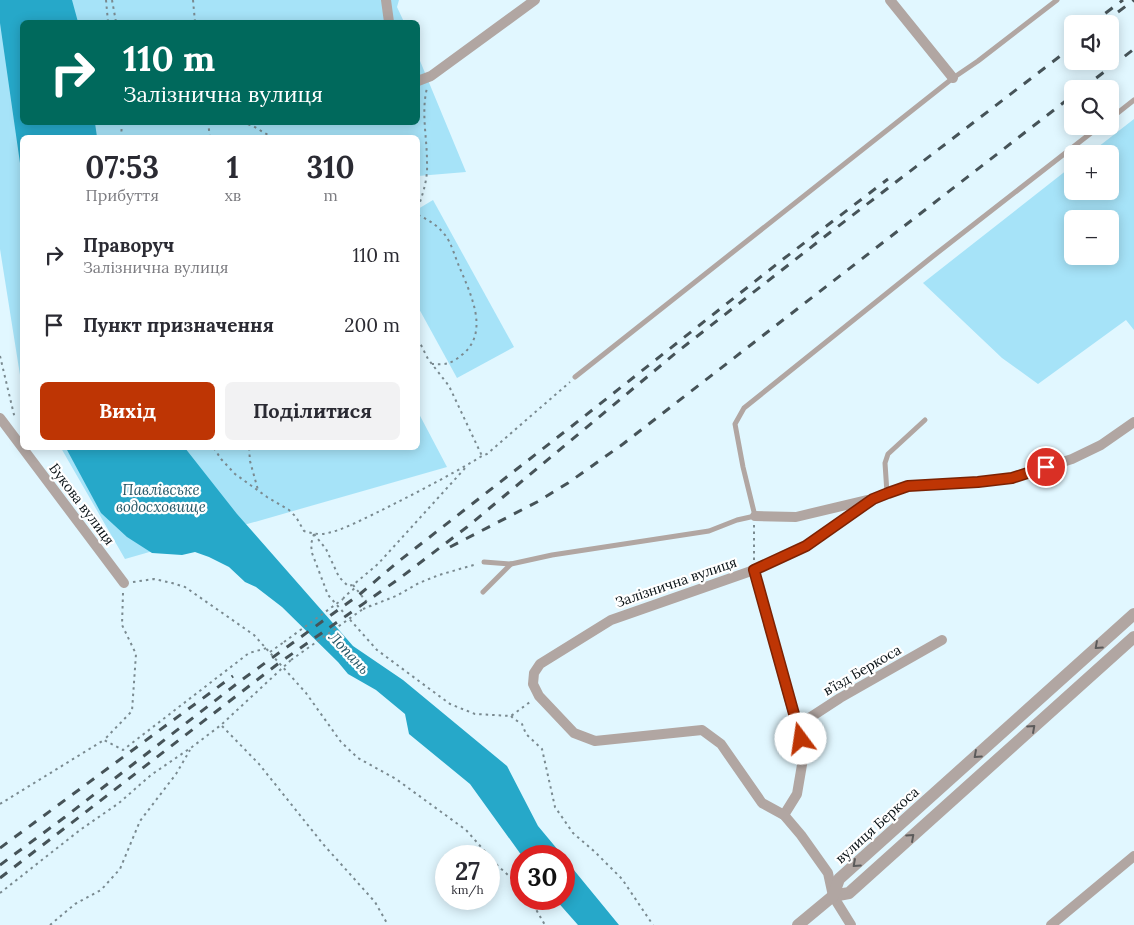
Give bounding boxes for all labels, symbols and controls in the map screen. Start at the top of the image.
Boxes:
map controls [1064,15,1119,265]
button: sound [1064,15,1119,70]
text: 110 m [123,36,215,81]
icon: right [40,40,105,105]
text: Залізнична вулиця [123,80,323,108]
button: search [1064,80,1119,135]
button: + [1064,145,1119,200]
text: 07:53 [85,148,159,186]
text: 1 [227,148,239,186]
text: 310 [307,148,355,186]
text: Прибуття [86,185,159,205]
text: хв [224,185,241,205]
text: m [323,185,338,205]
button: − [1064,210,1119,265]
text: Праворуч [83,233,174,257]
icon: right [40,241,68,269]
text: 110 m [352,243,400,267]
text: Залізнична вулиця [83,257,229,277]
icon: arrive [40,311,68,339]
text: Пункт призначення [83,313,274,337]
text: 200 m [344,313,400,337]
button: Вихід [40,382,215,440]
button: Поділитися [225,382,400,440]
pin [1025,446,1067,488]
icon: arrive [1032,453,1060,481]
street label: Букова вулиця [45,460,119,548]
water label: Павлівське водосховище [116,480,206,516]
street label: Залізнична вулиця [613,553,739,611]
water label: Лопань [325,627,374,678]
street label: в’їзд Беркоса [820,640,904,700]
one-way arrow [1094,640,1103,649]
position arrow [774,712,826,764]
one-way arrow [1027,725,1036,734]
one-way arrow [974,749,983,758]
street label: вулиця Беркоса [831,783,923,867]
one-way arrow [906,834,915,843]
speed limit sign: 30 [510,845,575,910]
text: 27 [455,855,480,887]
one-way arrow [853,858,862,867]
text: km/h [451,882,484,897]

